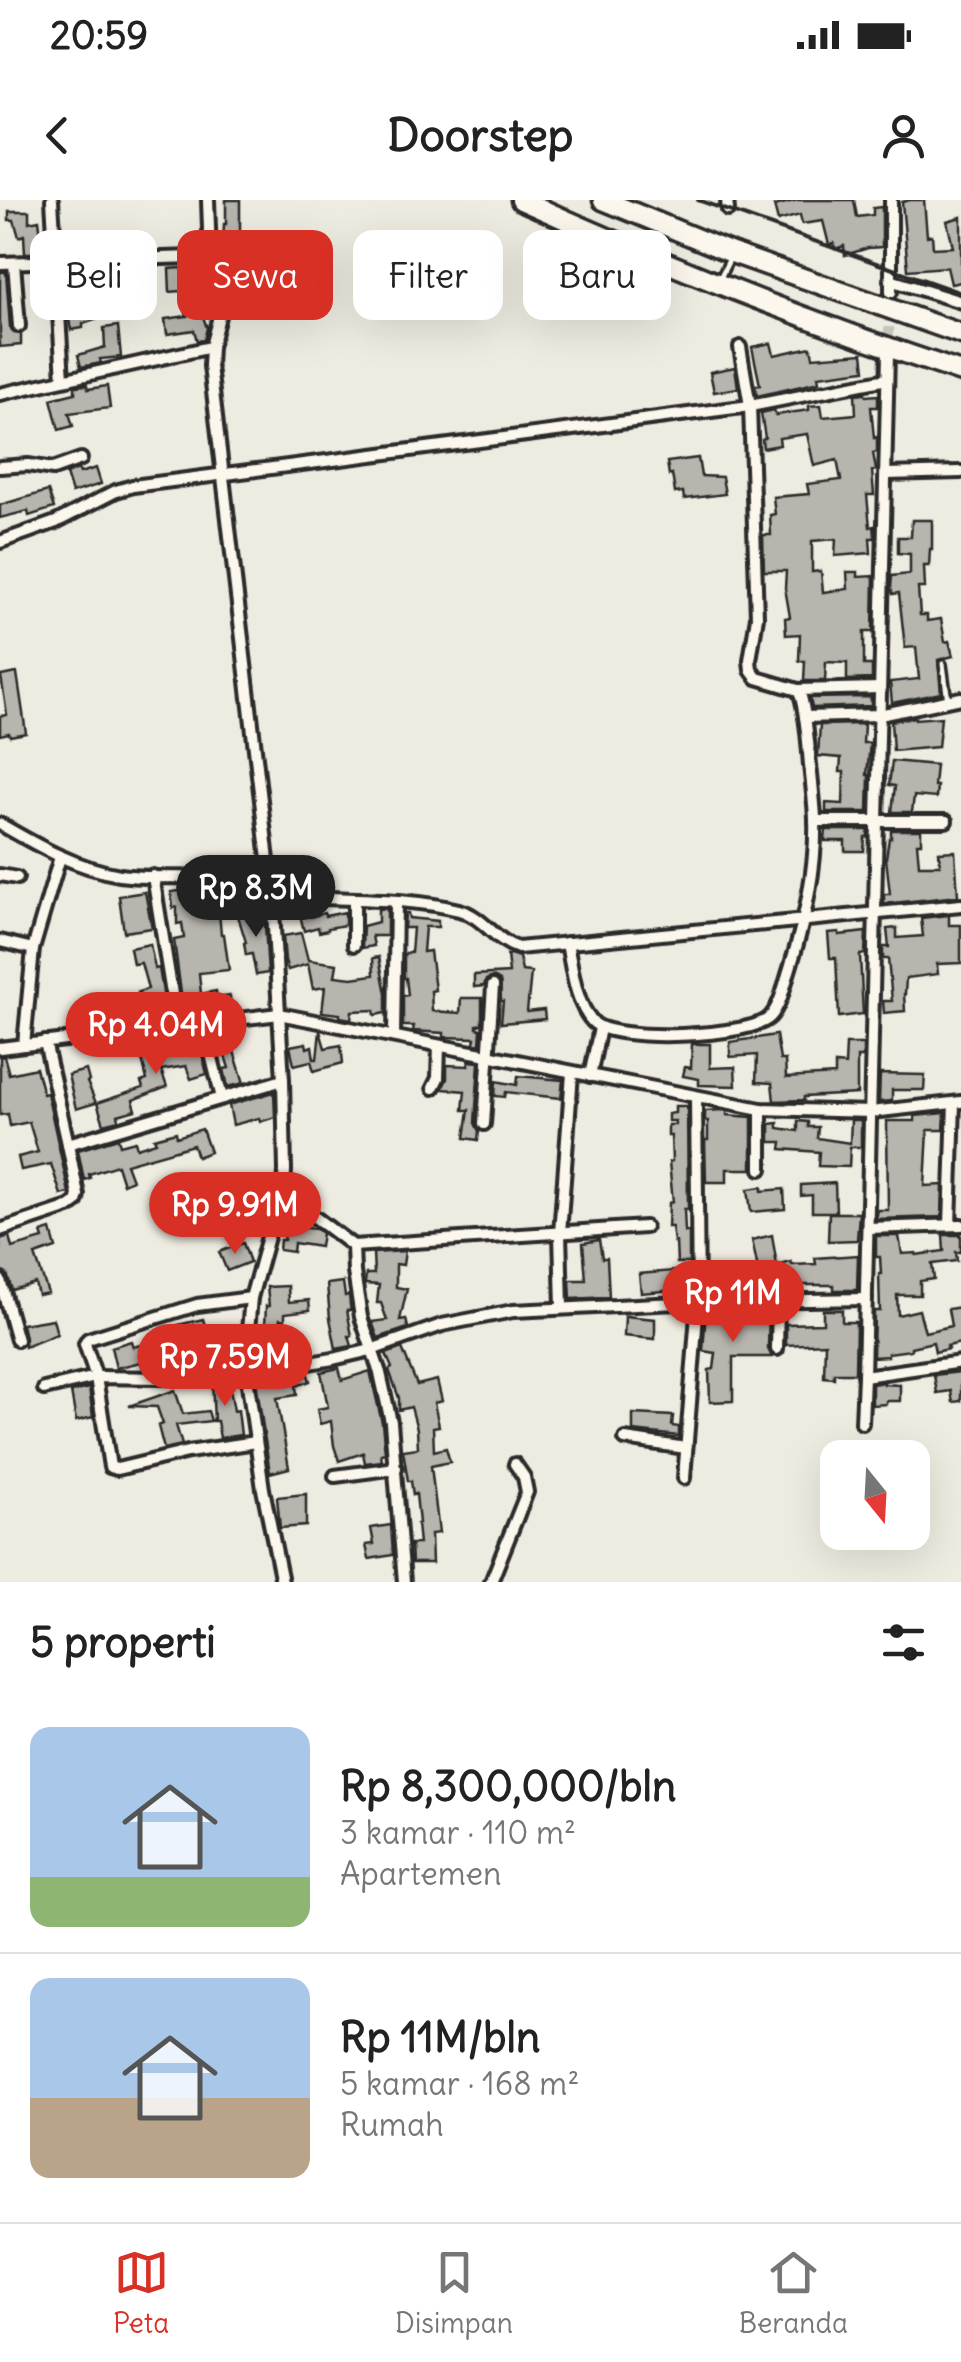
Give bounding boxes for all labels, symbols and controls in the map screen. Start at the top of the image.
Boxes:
text: 20:59 [50,12,148,59]
text: Doorstep [388,107,573,163]
icon: back [30,108,85,163]
icon: person [876,108,931,163]
chip: Beli [30,230,157,320]
chip: Sewa [177,230,333,320]
chip: Filter [353,230,503,320]
chip: Baru [523,230,671,320]
pin: Rp 8.3M [164,855,348,940]
text: Rp 8.3M [198,867,314,908]
pin: Rp 4.04M [53,992,259,1077]
text: Rp 4.04M [88,1004,224,1045]
pin: Rp 9.91M [132,1172,338,1257]
text: Rp 9.91M [171,1184,299,1225]
pin: Rp 11M [652,1260,814,1345]
text: Rp 11M [684,1272,782,1313]
pin: Rp 7.59M [122,1324,328,1409]
text: Rp 7.59M [159,1336,291,1377]
north arrow [820,1440,930,1550]
map controls [820,1440,930,1550]
icon: filters [876,1615,931,1670]
text: 5 properti [30,1616,216,1668]
text: Rp 8,300,000/bln [340,1760,676,1812]
icon: home [110,1767,230,1887]
text: 3 kamar · 110 m² [340,1812,576,1853]
text: Apartemen [340,1853,502,1894]
text: Rp 11M/bln [340,2011,540,2063]
icon: home [110,2018,230,2138]
text: 5 kamar · 168 m² [340,2063,579,2104]
text: Rumah [340,2104,444,2145]
tab: Peta [113,2245,169,2341]
tab: Disimpan [395,2245,513,2341]
tab: Beranda [739,2245,848,2341]

